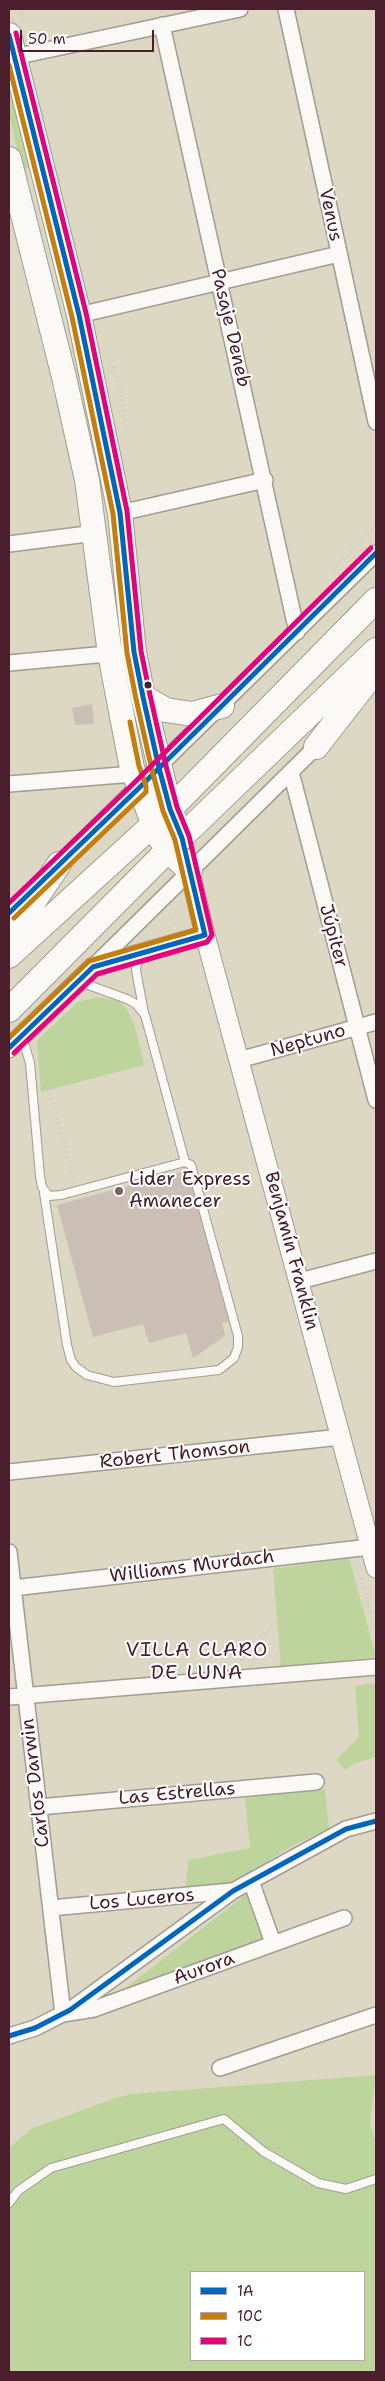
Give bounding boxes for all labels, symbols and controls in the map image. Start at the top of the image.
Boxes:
scale bar [22,20,156,52]
text: 50 m [28,29,66,49]
street label: Venus [313,186,347,244]
street label: Pasaje Deneb [205,266,255,390]
unlabelled marker [143,680,153,690]
street label: Júpiter [314,902,352,970]
street label: Neptuno [268,1019,348,1063]
place label: Lider Express Amanecer [129,1169,251,1213]
street label: Benjamín Franklin [259,1169,323,1333]
marker: Lider Express Amanecer [113,1185,125,1197]
street label: Robert Thomson [99,1436,251,1474]
street label: Williams Murdach [108,1546,276,1588]
district label: VILLA CLARO DE LUNA [124,1639,270,1686]
street label: Carlos Darwin [17,1717,55,1849]
street label: Las Estrellas [117,1778,237,1810]
street label: Los Luceros [88,1884,196,1916]
street label: Aurora [170,1947,238,1991]
legend [190,2271,365,2361]
text: 1A [237,2281,254,2301]
text: 10C [237,2306,263,2326]
text: 1C [237,2331,252,2351]

